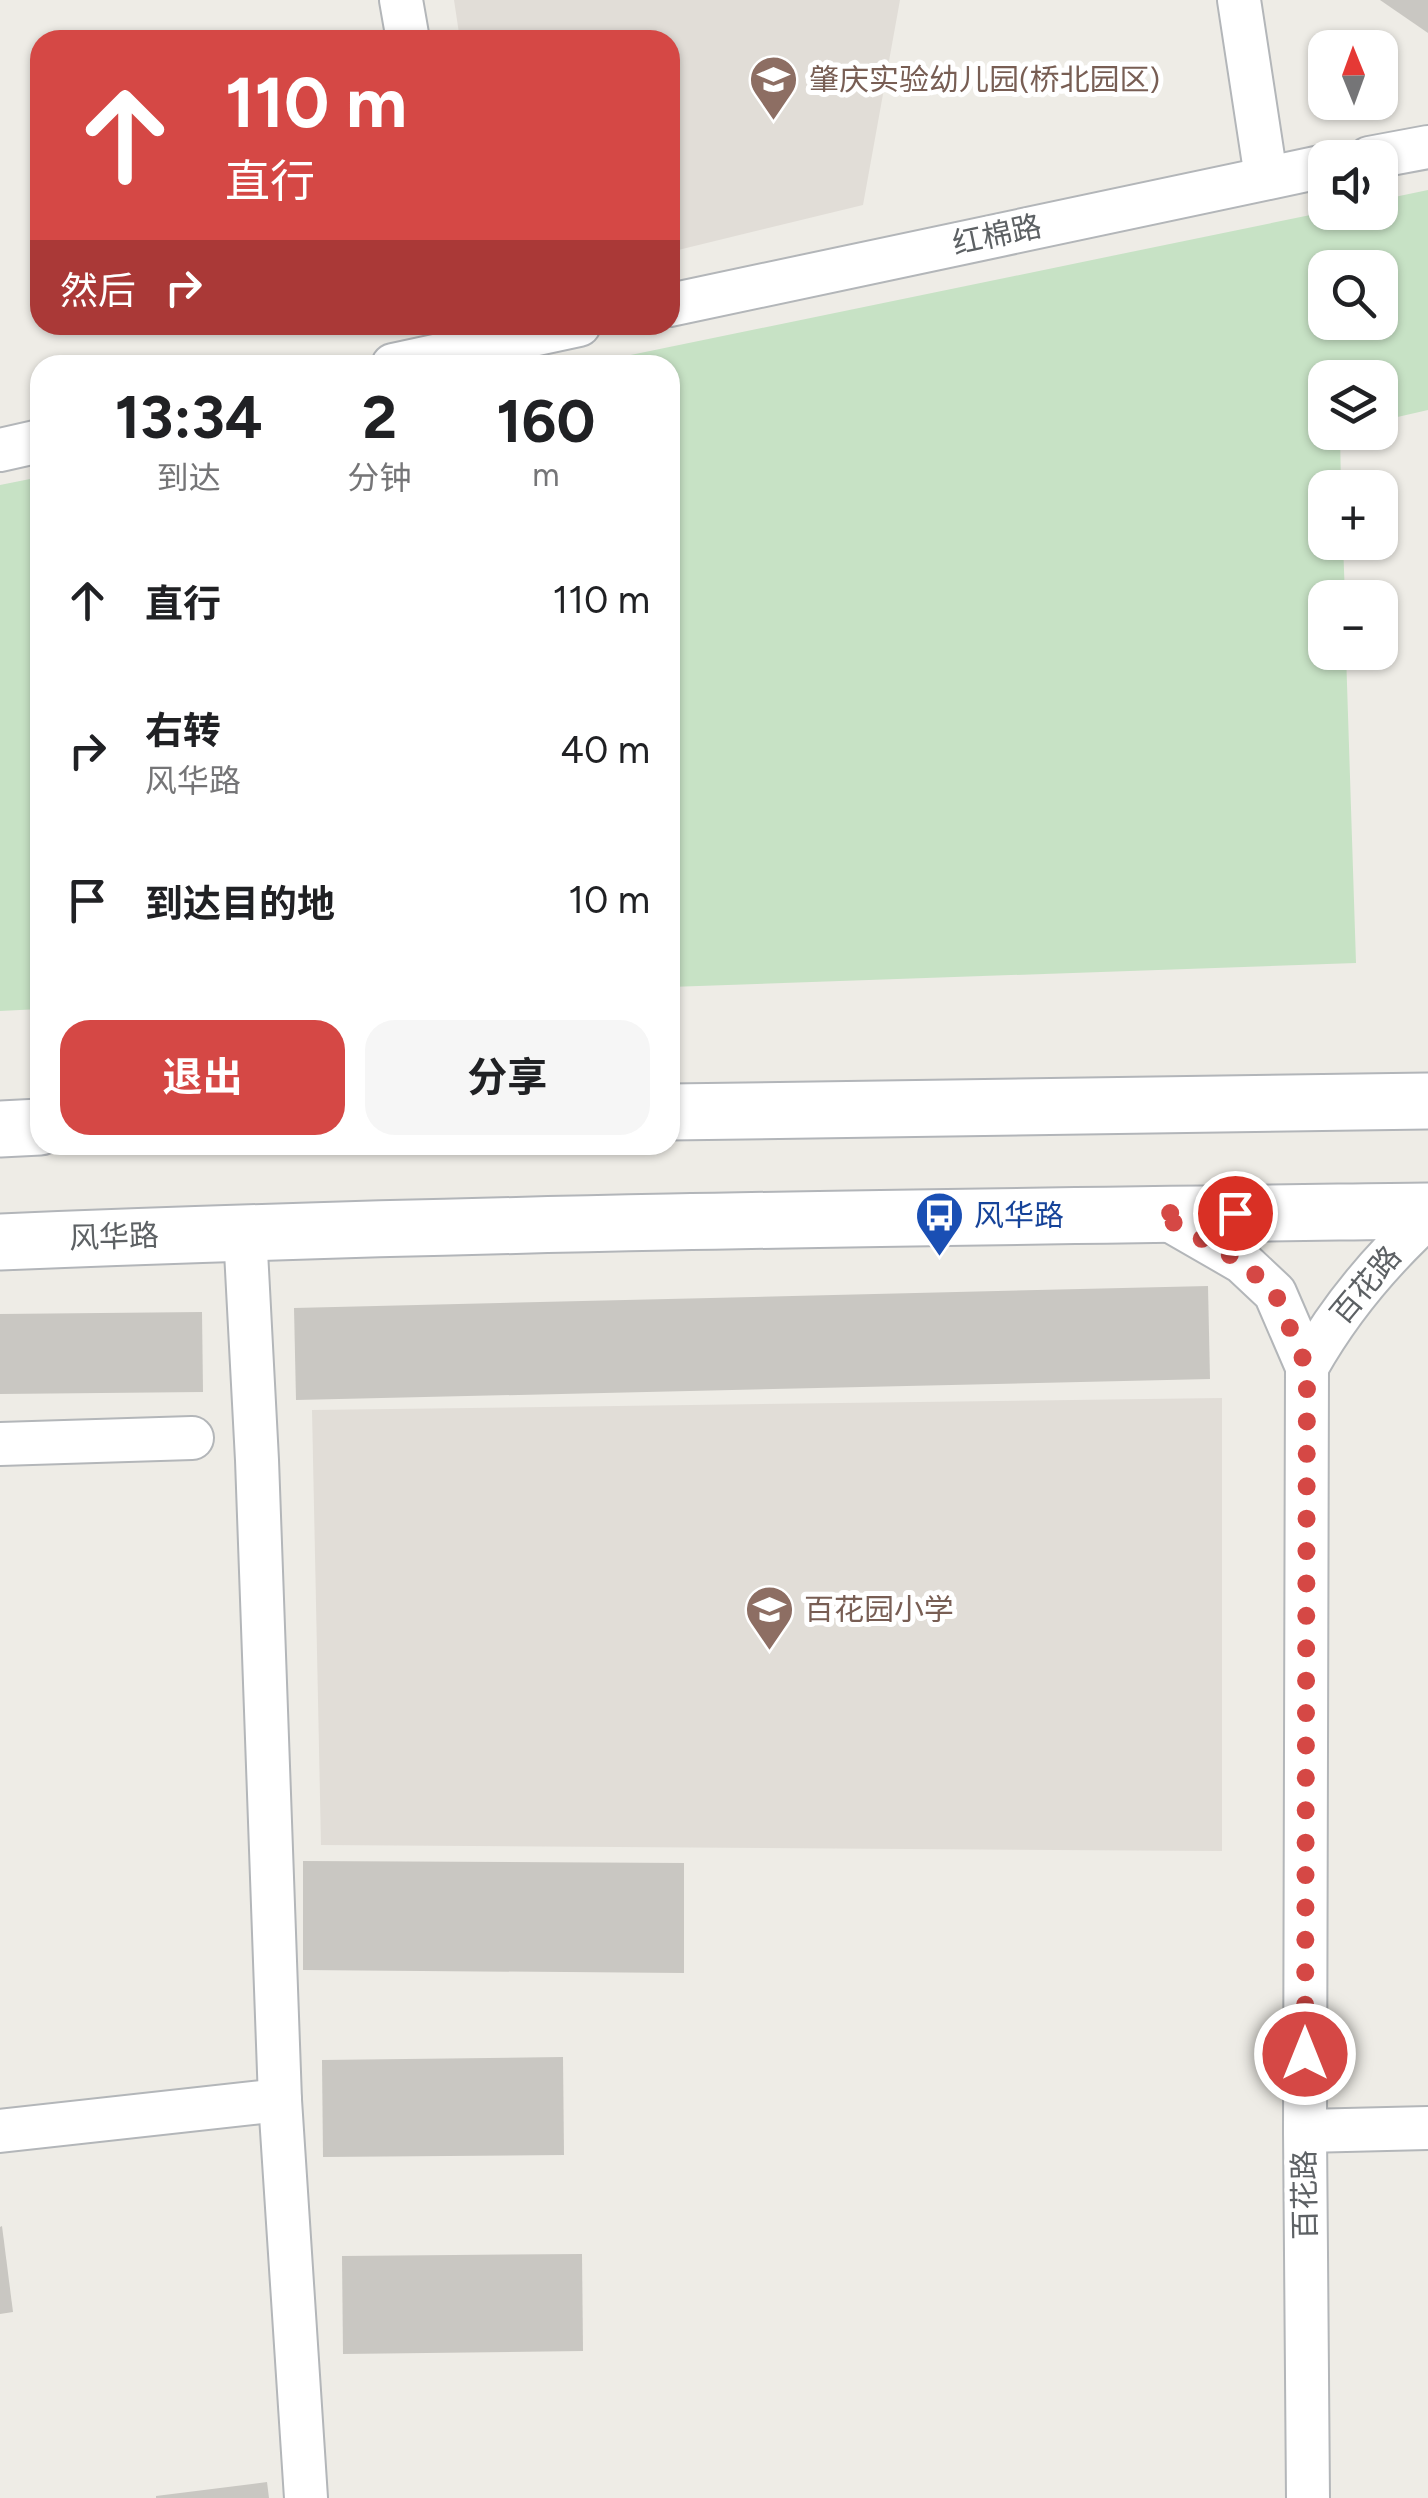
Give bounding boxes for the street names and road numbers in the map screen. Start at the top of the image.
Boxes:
street label: 红棉路 [949,207,1045,262]
street label: 风华路 [68,1216,160,1257]
street label: 百花路 [1323,1238,1409,1331]
street label: 百花路 [1285,2150,1324,2240]

